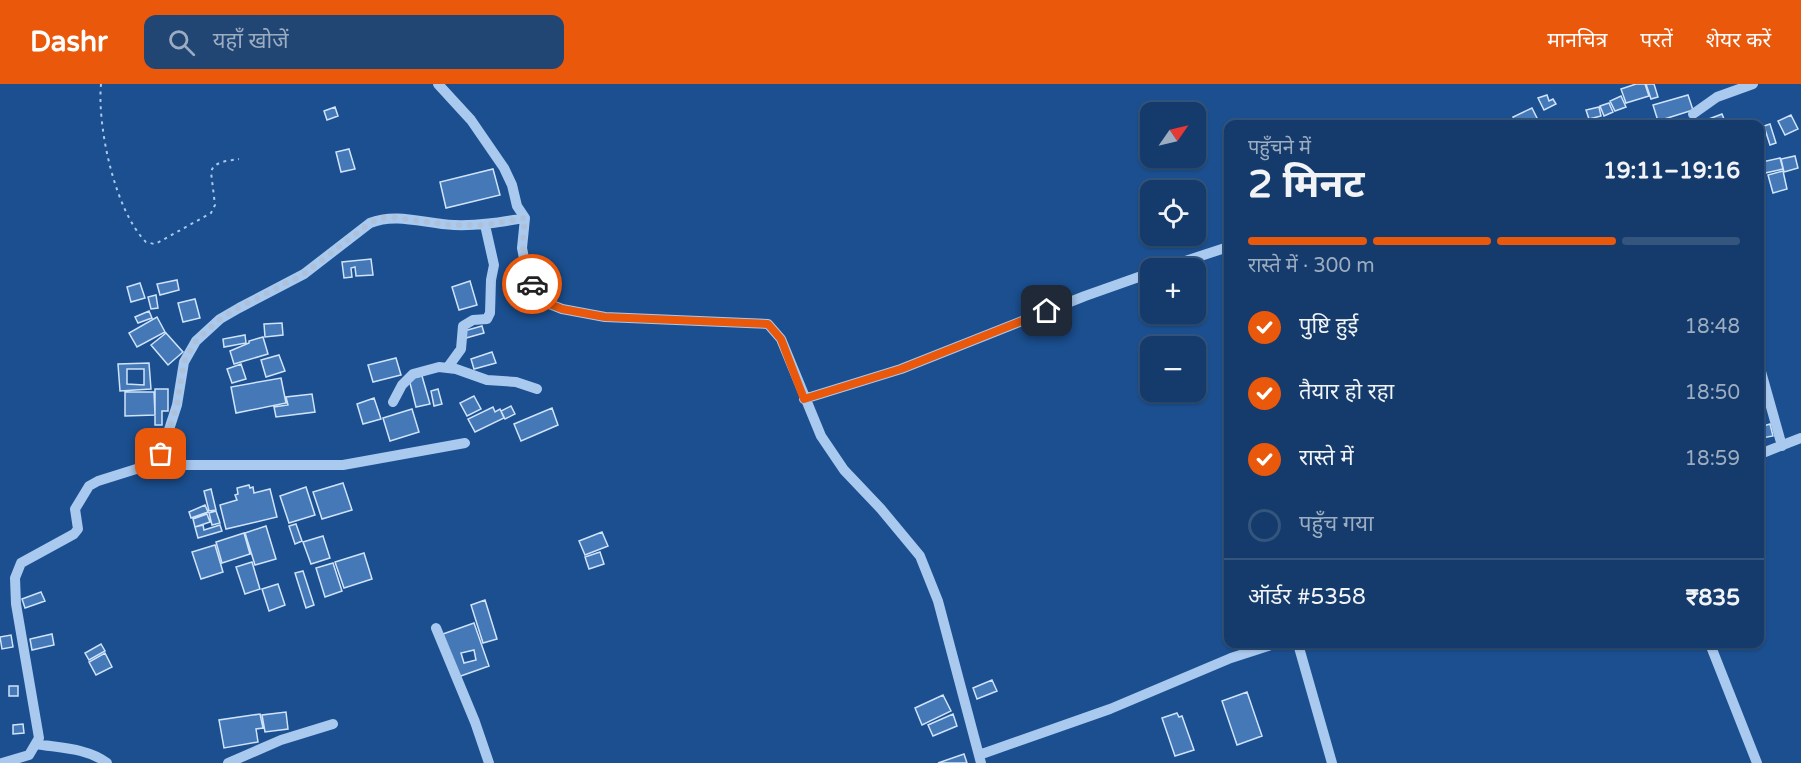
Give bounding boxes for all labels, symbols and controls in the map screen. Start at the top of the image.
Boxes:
search box [144,15,564,69]
text: Dashr [30,25,108,59]
icon: search [165,26,198,59]
text: यहाँ खोजें [213,28,289,54]
text: मानचित्र [1547,28,1607,53]
text: परतें [1640,28,1673,53]
text: शेयर करें [1706,28,1771,53]
north arrow [1140,102,1206,168]
map controls [1140,102,1206,402]
text: पहुँचने में [1248,136,1311,160]
text: 19:11–19:16 [1603,158,1740,184]
text: 2 मिनट [1248,161,1365,208]
button: locate [1140,180,1206,246]
courier [502,254,562,314]
text: रास्ते में · 300 m [1248,254,1375,278]
button: + [1140,258,1206,324]
icon: car [516,268,549,301]
pin [1021,285,1072,336]
icon: home [1030,294,1063,327]
icon: check [1248,311,1281,344]
text: पुष्टि हुई [1299,313,1358,339]
text: 18:48 [1685,315,1740,339]
button: − [1140,336,1206,402]
icon: check [1248,377,1281,410]
text: तैयार हो रहा [1299,379,1394,405]
text: 18:50 [1685,381,1740,405]
pin [135,428,186,479]
icon: bag [144,437,177,470]
icon: check [1248,443,1281,476]
text: रास्ते में [1299,445,1354,471]
text: 18:59 [1685,447,1740,471]
text: पहुँच गया [1299,511,1374,537]
text: ऑर्डर #5358 [1248,584,1366,610]
text: ₹835 [1686,585,1740,611]

